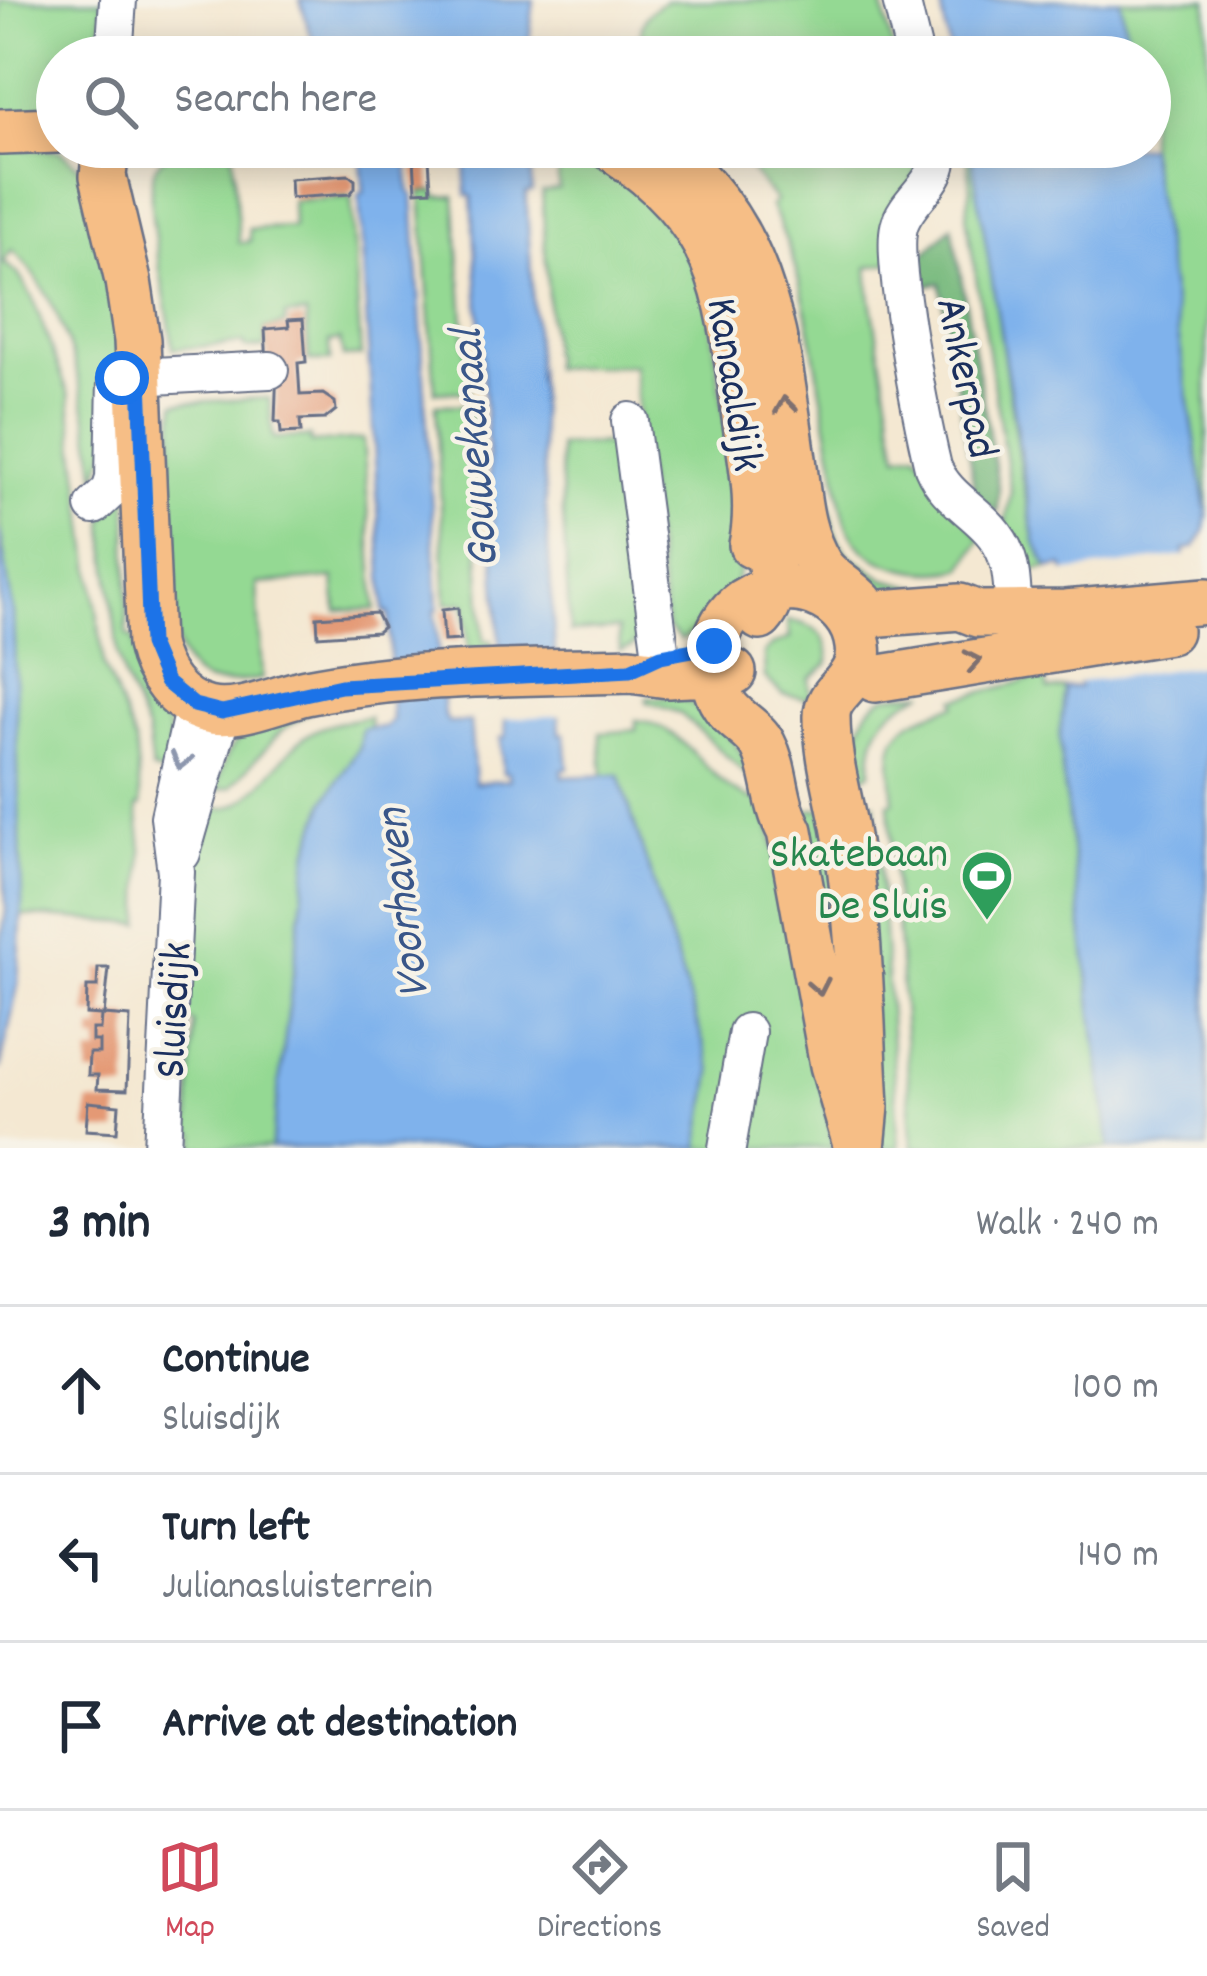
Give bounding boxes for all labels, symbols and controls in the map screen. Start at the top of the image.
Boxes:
search box [36,36,1171,168]
icon: search [78,69,144,135]
text: Search here [174,70,377,134]
street label: Ankerpad [915,292,1011,465]
street label: Kanaaldijk [686,294,776,477]
water label: Gouwekanaal [435,323,521,570]
route start [95,351,149,405]
one-way arrow [773,395,799,415]
route end [687,619,741,673]
one-way arrow [962,649,982,675]
one-way arrow [170,751,195,771]
water label: Voorhaven [360,802,452,1002]
place label: Skatebaan De Sluis [770,825,948,941]
sports icon: Skatebaan De Sluis [959,848,1015,922]
street label: Sluisdijk [141,940,213,1080]
one-way arrow [805,977,831,997]
text: 3 min [48,1190,150,1262]
text: Walk · 240 m [976,1199,1159,1254]
text: Continue [162,1330,310,1394]
icon: ahead [48,1357,114,1423]
text: 100 m [1072,1362,1159,1417]
text: Sluisdijk [162,1394,280,1449]
text: Turn left [162,1498,310,1562]
icon: left [48,1525,114,1591]
text: 140 m [1077,1530,1159,1585]
text: Julianasluisterrein [162,1562,433,1617]
icon: arrive [48,1693,114,1759]
text: Arrive at destination [162,1694,517,1758]
tab: Map [157,1834,223,1953]
tab: Directions [537,1834,662,1953]
tab: Saved [976,1834,1050,1953]

